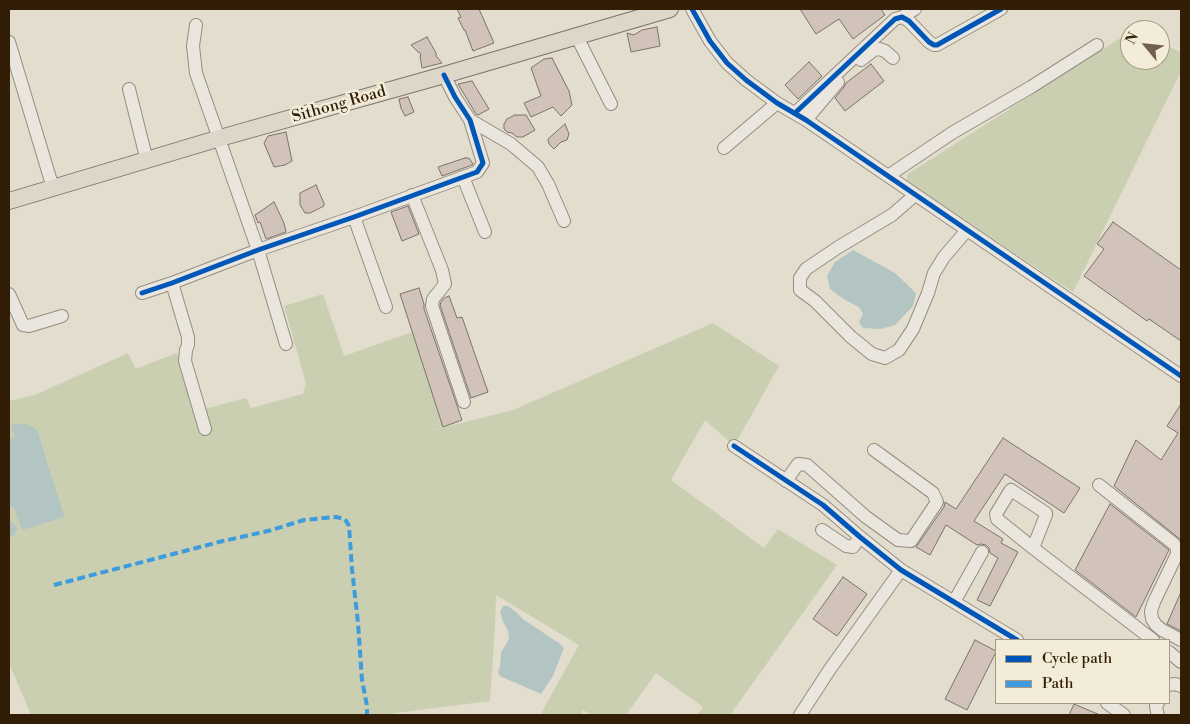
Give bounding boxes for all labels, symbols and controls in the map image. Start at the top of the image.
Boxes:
north arrow [1120,20,1170,70]
text: N [1122,29,1143,48]
street label: Sithong Road [290,82,388,128]
legend [995,639,1170,704]
text: Cycle path [1042,649,1112,668]
text: Path [1042,674,1074,693]

